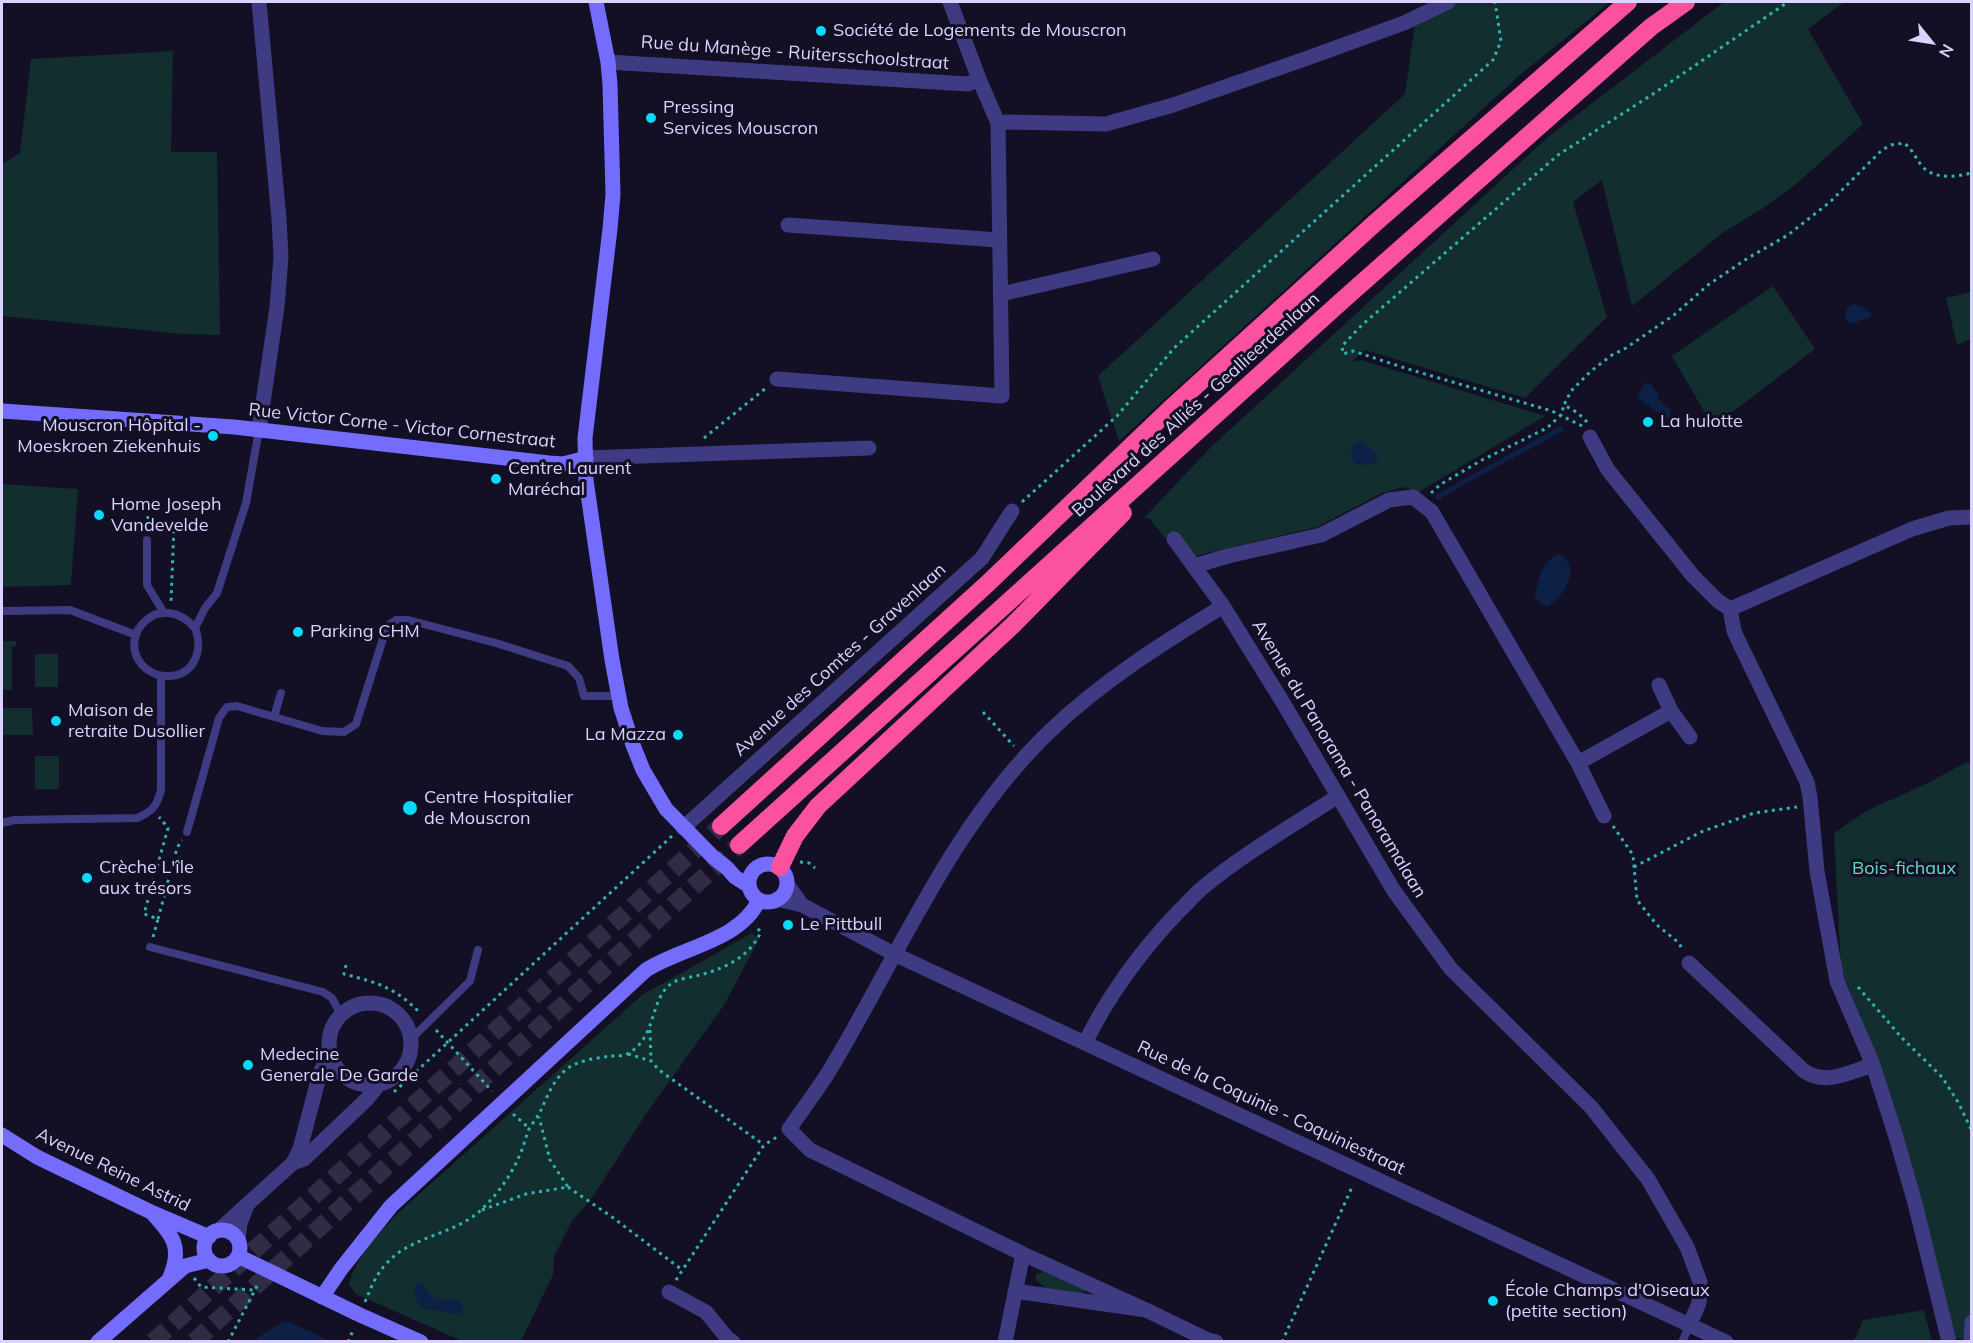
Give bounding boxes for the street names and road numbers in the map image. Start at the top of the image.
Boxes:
street label: Rue du Manège - Ruitersschoolstraat [640,31,950,75]
street label: Boulevard des Alliés - Geallieerdenlaan [1068,288,1324,522]
street label: Rue Victor Corne - Victor Cornestraat [247,399,557,453]
street label: Avenue des Comtes - Gravenlaan [730,559,950,761]
street label: Avenue du Panorama - Panoramalaan [1247,616,1431,902]
street label: Rue de la Coquinie - Coquiniestraat [1134,1036,1408,1180]
street label: Avenue Reine Astrid [32,1123,194,1217]

